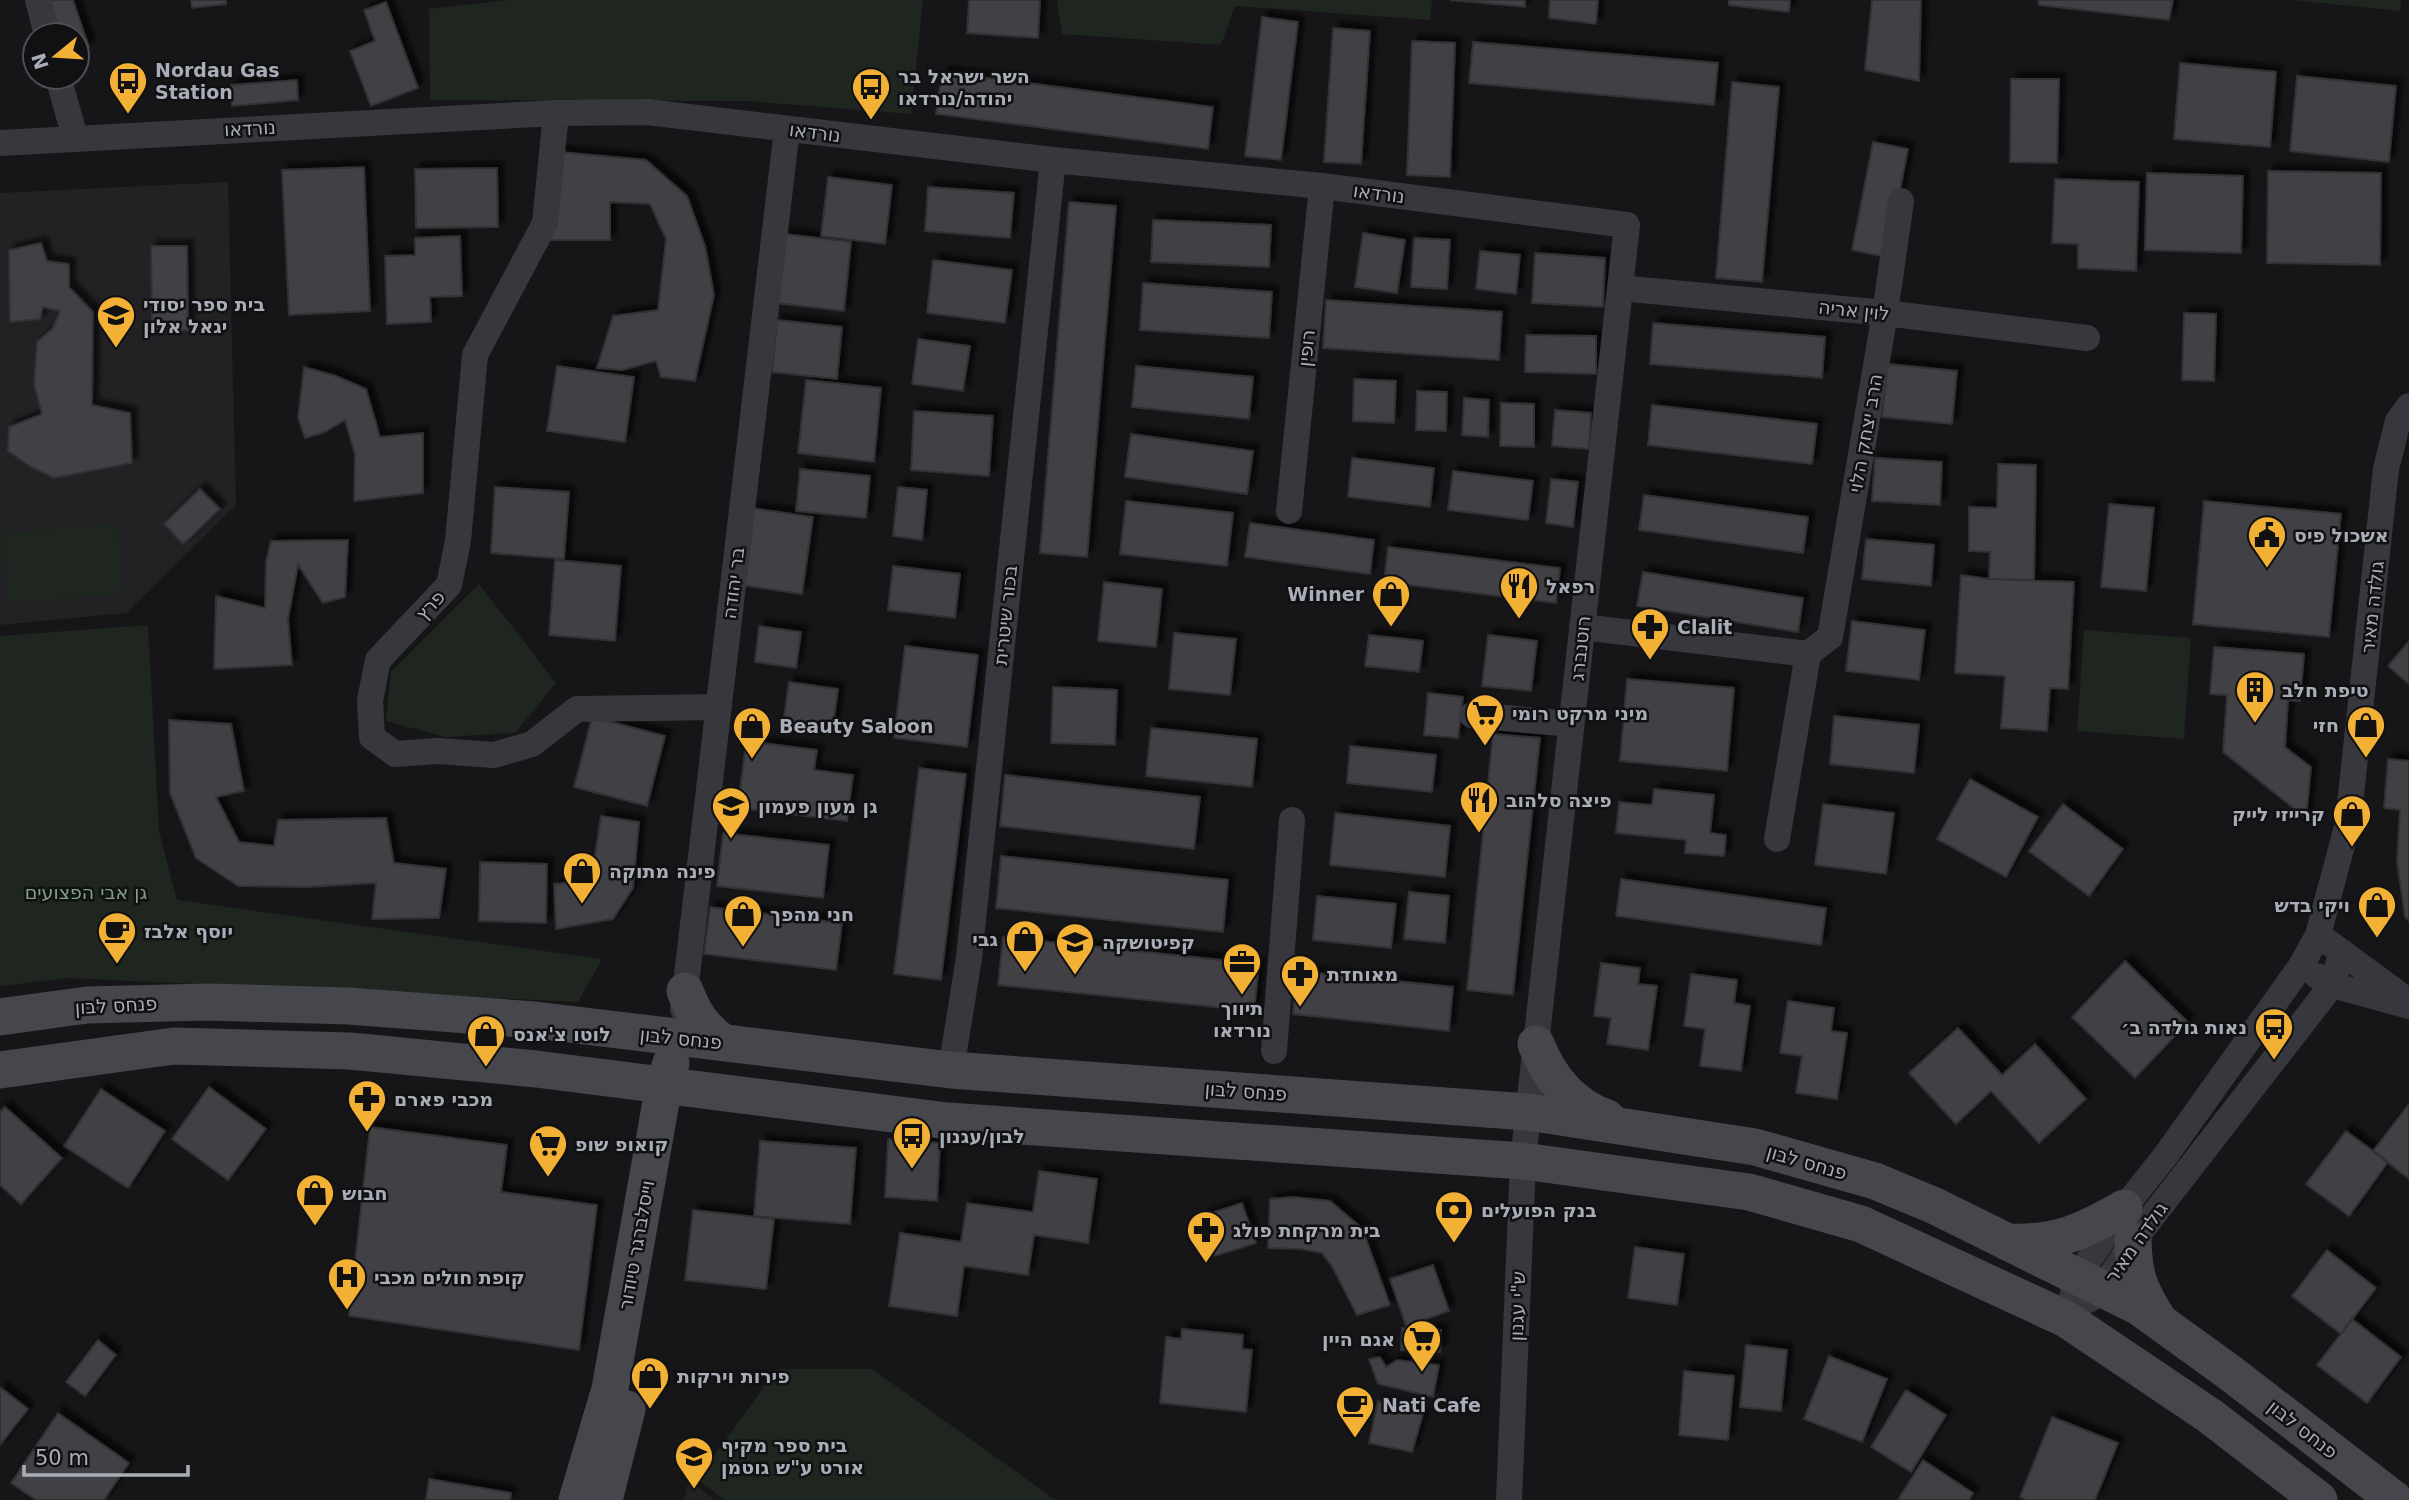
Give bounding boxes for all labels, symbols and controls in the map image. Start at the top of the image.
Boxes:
north arrow [21,21,91,91]
text: N [27,50,53,72]
place label: Nordau Gas Station [155,59,280,103]
bus stop icon: Nordau Gas Station [107,60,149,115]
place label: השר ישראל בר יהודה/נורדאו [898,65,1030,109]
bus stop icon: השר ישראל בר יהודה/נורדאו [850,66,892,121]
street label: נורדאו [224,116,276,140]
street label: נורדאו [788,118,842,146]
street label: נורדאו [1352,179,1406,207]
place label: בית ספר יסודי יגאל אלון [143,293,265,338]
school or university icon: בית ספר יסודי יגאל אלון [95,294,137,349]
street label: לוין אריה [1817,295,1891,325]
street label: רופין [1293,328,1319,368]
street label: הרב יצחק הלוי [1844,372,1886,494]
public building icon: אשכול פיס [2246,514,2288,569]
place label: אשכול פיס [2294,524,2389,546]
street label: בר יהודה [718,546,748,620]
street label: גולדה מאיר [2356,559,2388,655]
street label: בכור שיטרית [989,564,1021,666]
restaurant icon: רפאל [1498,565,1540,620]
shop icon: Winner [1370,573,1412,628]
place label: רפאל [1546,575,1595,597]
place label: Winner [1287,583,1365,605]
street label: פרץ [411,585,449,625]
pharmacy icon: Clalit [1629,606,1671,661]
street label: רוטנברג [1566,614,1594,682]
place label: Clalit [1677,616,1732,638]
building icon: טיפת חלב [2234,669,2276,724]
place label: טיפת חלב [2282,679,2369,701]
supermarket icon: מיני מרקט רומי [1464,692,1506,747]
place label: מיני מרקט רומי [1512,702,1648,725]
shop icon: חזי [2345,704,2387,759]
shop icon: Beauty Saloon [731,705,773,760]
place label: חזי [2313,714,2339,736]
place label: Beauty Saloon [779,715,933,737]
restaurant icon: פיצה סלהוב [1458,779,1500,834]
school or university icon: גן מעון פעמון [710,785,752,840]
place label: פיצה סלהוב [1506,789,1612,811]
shop icon: קרייזי לייק [2331,793,2373,848]
place label: גן מעון פעמון [758,795,878,818]
place label: קרייזי לייק [2232,803,2325,826]
shop icon: פינה מתוקה [561,850,603,905]
place label: פינה מתוקה [609,860,716,883]
park label: גן אבי הפצועים [25,881,147,903]
shop icon: ויקי בדש [2356,884,2398,939]
shop icon: חני מהפך [722,893,764,948]
place label: ויקי בדש [2275,894,2350,917]
place label: חני מהפך [770,903,854,926]
cafe icon: יוסף אלבז [96,910,138,965]
shop icon: גבי [1004,918,1046,973]
place label: יוסף אלבז [144,920,233,943]
school or university icon: קפיטושקה [1054,921,1096,976]
place label: גבי [972,928,998,950]
place label: קפיטושקה [1102,931,1195,954]
office icon: תיווך נורדאו [1221,941,1263,996]
pharmacy icon: מאוחדת [1279,953,1321,1008]
place label: מאוחדת [1327,963,1398,985]
street label: פנחס לבון [74,992,158,1018]
place label: תיווך נורדאו [1213,997,1271,1041]
bus stop icon: נאות גולדה ב׳ [2253,1006,2295,1061]
shop icon: לוטו צ'אנס [465,1013,507,1068]
place label: נאות גולדה ב׳ [2121,1016,2247,1038]
place label: לוטו צ'אנס [513,1023,611,1045]
street label: פנחס לבון [639,1023,723,1053]
street label: פנחס לבון [1204,1077,1288,1105]
pharmacy icon: מכבי פארם [346,1078,388,1133]
place label: מכבי פארם [394,1088,493,1110]
bus stop icon: לבון/עגנון [891,1115,933,1170]
supermarket icon: קואופ שופ [527,1123,569,1178]
place label: לבון/עגנון [939,1125,1025,1148]
place label: קואופ שופ [575,1133,668,1156]
street label: פנחס לבון [1764,1140,1850,1184]
shop icon: חבוש [294,1172,336,1227]
street label: וייסלברגר טיודור [614,1179,658,1311]
place label: חבוש [342,1182,388,1204]
bank icon: בנק הפועלים [1433,1189,1475,1244]
street label: גולדה מאיר [2100,1197,2172,1286]
place label: בנק הפועלים [1481,1199,1597,1222]
pharmacy icon: בית מרקחת פולג [1185,1209,1227,1264]
place label: בית מרקחת פולג [1233,1219,1381,1242]
hospital icon: קופת חולים מכבי [326,1256,368,1311]
place label: קופת חולים מכבי [374,1266,525,1289]
street label: ש"י עגנון [1505,1271,1529,1341]
supermarket icon: אגם היין [1401,1318,1443,1373]
place label: אגם היין [1322,1328,1395,1351]
shop icon: פירות וירקות [629,1355,671,1410]
place label: פירות וירקות [677,1365,790,1388]
cafe icon: Nati Cafe [1334,1384,1376,1439]
place label: Nati Cafe [1382,1394,1481,1416]
street label: פנחס לבון [2264,1395,2342,1463]
scale bar [24,1434,189,1478]
place label: בית ספר מקיף אורט ע"ש גוטמן [721,1434,864,1479]
school or university icon: בית ספר מקיף אורט ע"ש גוטמן [673,1435,715,1490]
text: 50 m [35,1446,89,1470]

